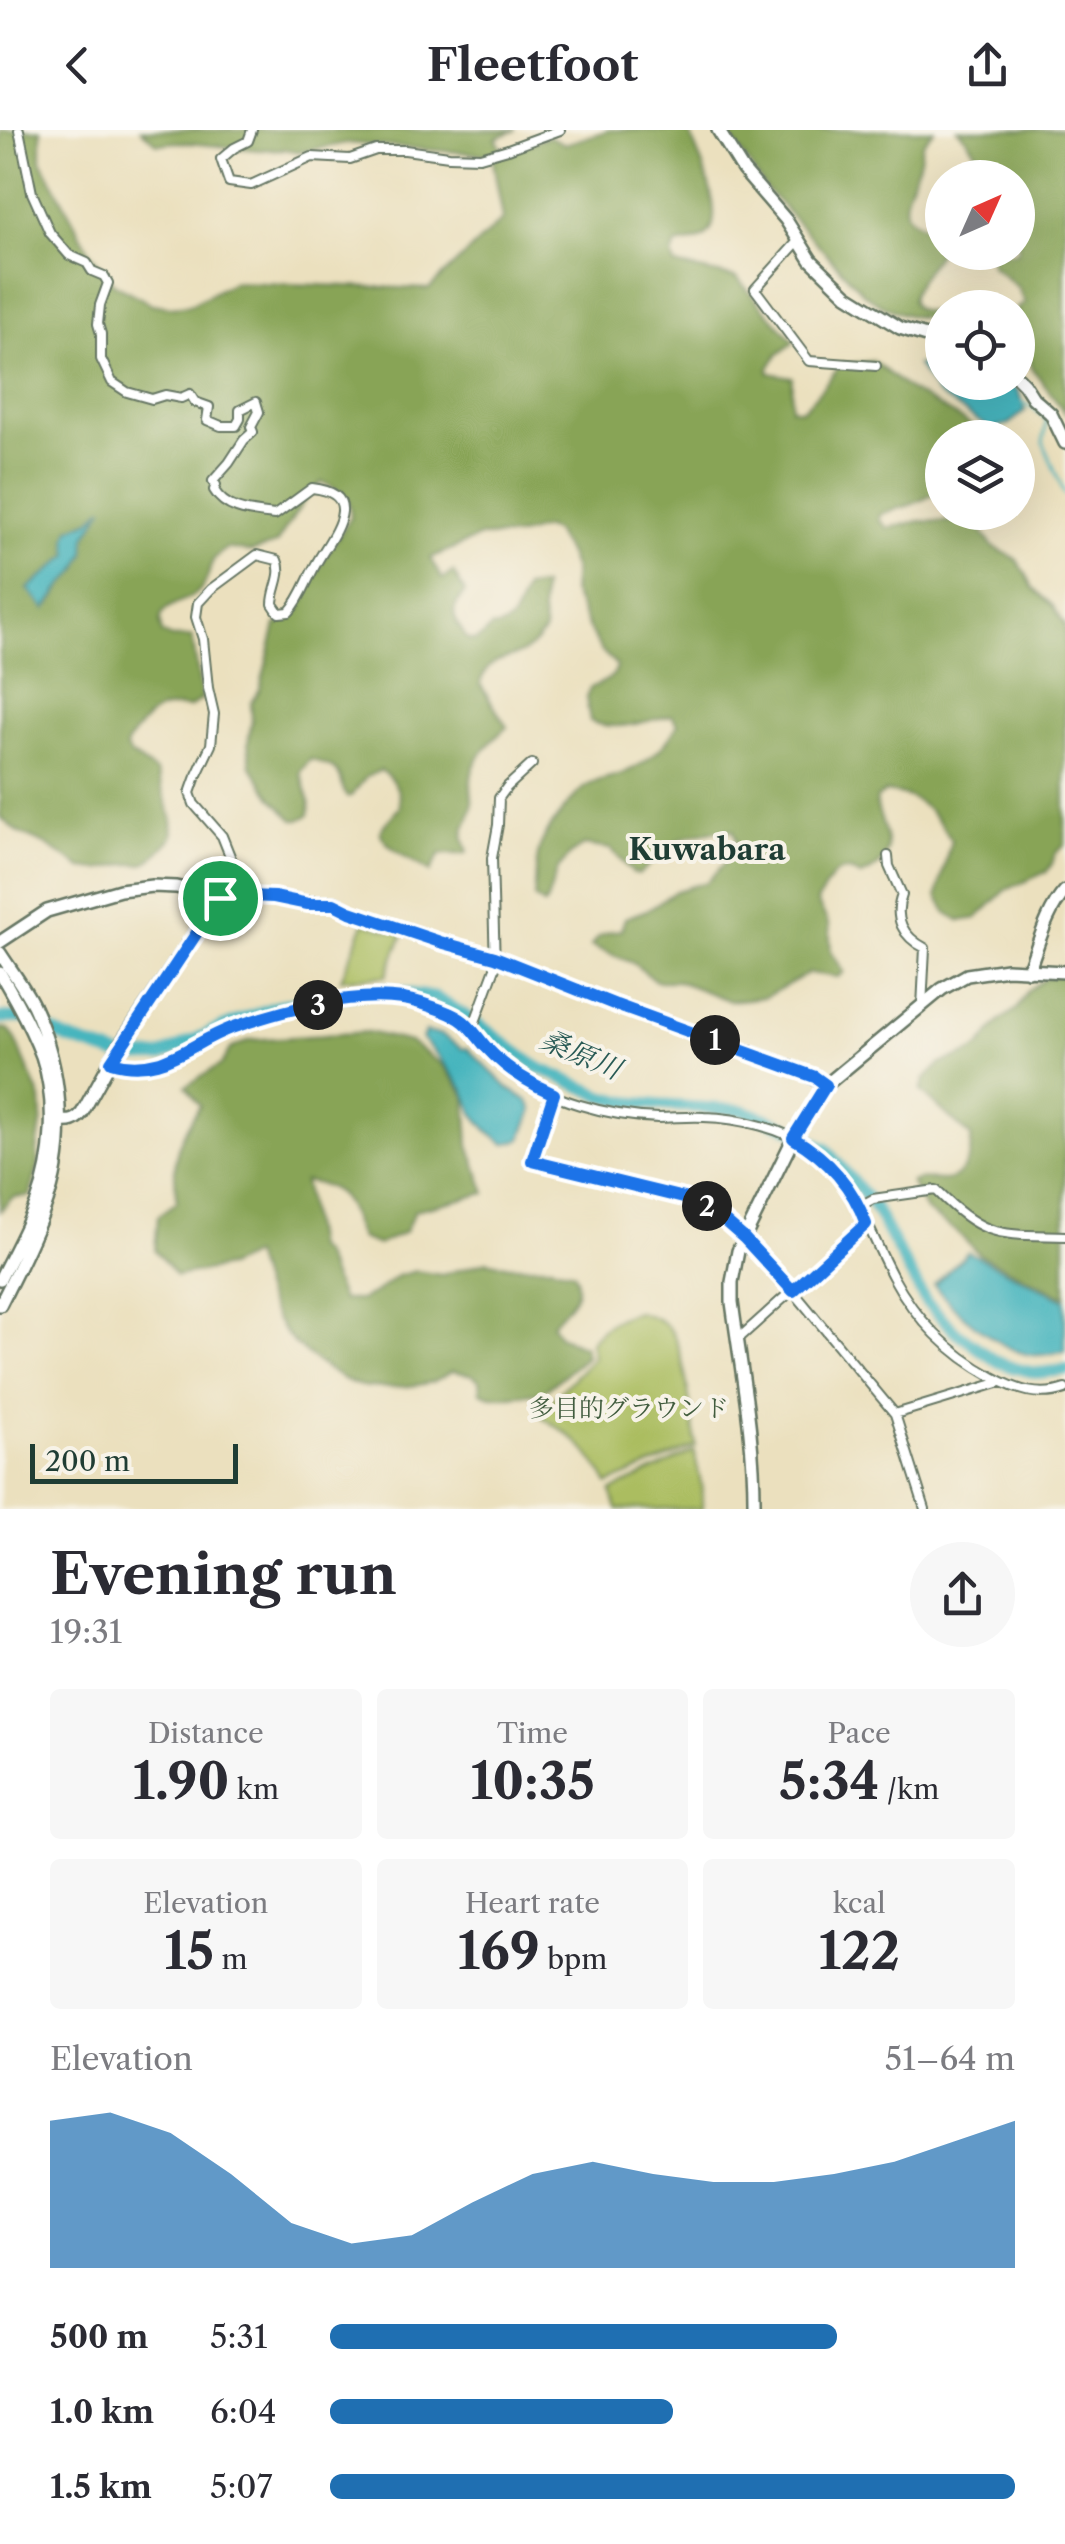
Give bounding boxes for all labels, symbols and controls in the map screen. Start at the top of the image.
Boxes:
text: Fleetfoot [427,37,638,93]
icon: back [50,38,105,93]
icon: share [960,38,1015,93]
north arrow [925,160,1035,270]
map controls [925,160,1035,530]
button: locate [925,290,1035,400]
button: layers [925,420,1035,530]
district label: Kuwabara [628,831,786,868]
pin [178,856,263,941]
icon: arrive [193,871,248,926]
pin: 3 [293,980,343,1030]
text: 3 [310,988,326,1022]
pin: 1 [690,1015,740,1065]
water label: 桑原川 [536,1022,629,1087]
text: 1 [709,1023,721,1057]
pin: 2 [682,1181,732,1231]
text: 2 [699,1189,715,1223]
park label: 多目的グラウンド [529,1393,729,1424]
scale bar [30,1439,238,1484]
text: 200 m [45,1444,130,1478]
text: Evening run [50,1541,397,1608]
button: share [910,1542,1015,1647]
text: 19:31 [50,1612,122,1651]
text: Distance [148,1716,264,1750]
text: Time [497,1716,568,1750]
text: Pace [828,1716,891,1750]
text: 1.90 [133,1750,229,1812]
text: 10:35 [470,1750,595,1812]
text: 5:34 [779,1750,879,1812]
text: km [229,1772,279,1806]
text: /km [879,1772,939,1806]
text: Elevation [143,1886,268,1920]
text: Heart rate [465,1886,600,1920]
text: kcal [833,1886,886,1920]
text: 15 [164,1920,214,1982]
text: 169 [458,1920,540,1982]
text: 122 [818,1920,900,1982]
text: m [214,1942,248,1976]
text: bpm [540,1942,607,1976]
text: Elevation [50,2039,193,2078]
text: 51–64 m [885,2039,1015,2078]
text: 500 m [50,2317,148,2356]
text: 5:31 [210,2317,267,2356]
text: 1.0 km [50,2392,154,2431]
text: 6:04 [210,2392,277,2431]
text: 1.5 km [50,2467,152,2506]
text: 5:07 [210,2467,272,2506]

